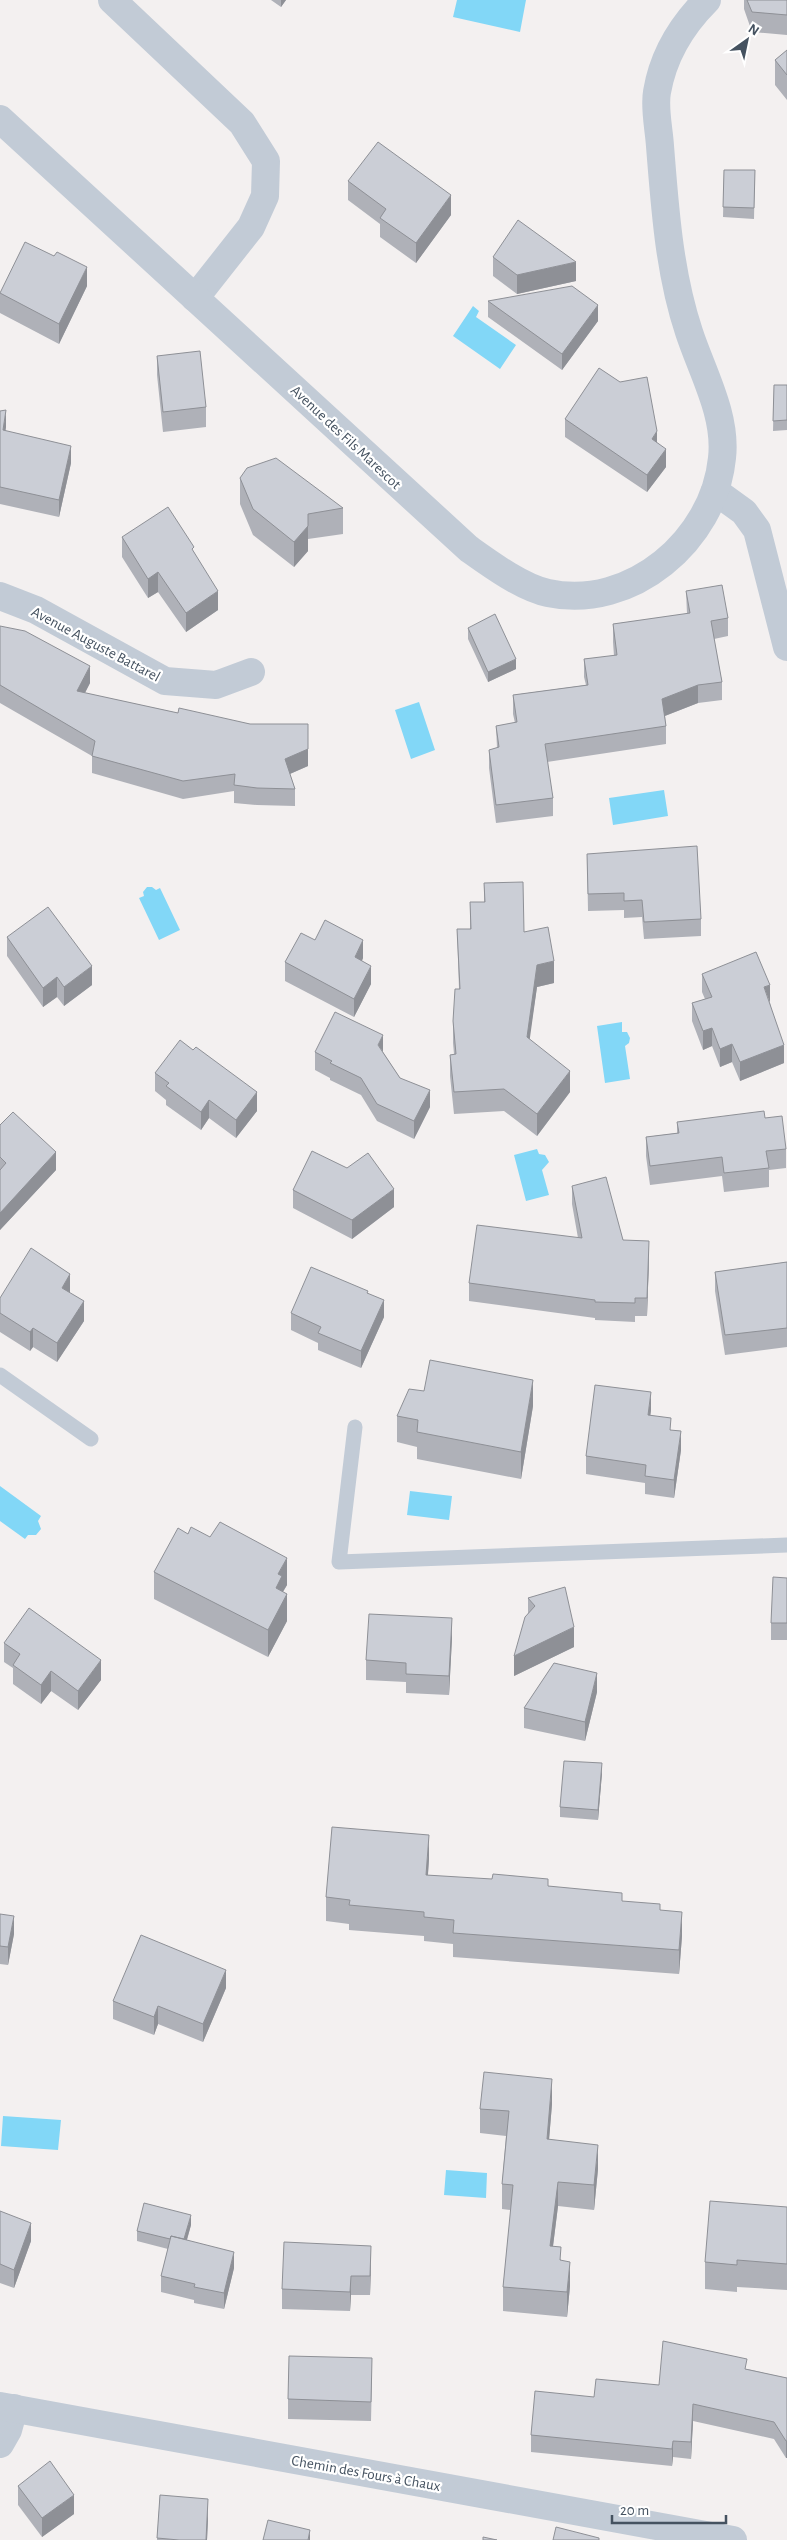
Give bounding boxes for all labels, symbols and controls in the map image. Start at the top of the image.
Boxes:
north arrow [722,15,772,65]
text: N [746,21,761,38]
street label: Avenue des Fils Marescot [288,383,404,492]
street label: Avenue Auguste Battarel [29,604,163,685]
street label: Chemin des Fours à Chaux [290,2453,442,2494]
scale bar [612,2492,726,2524]
text: 20 m [620,2503,649,2518]

